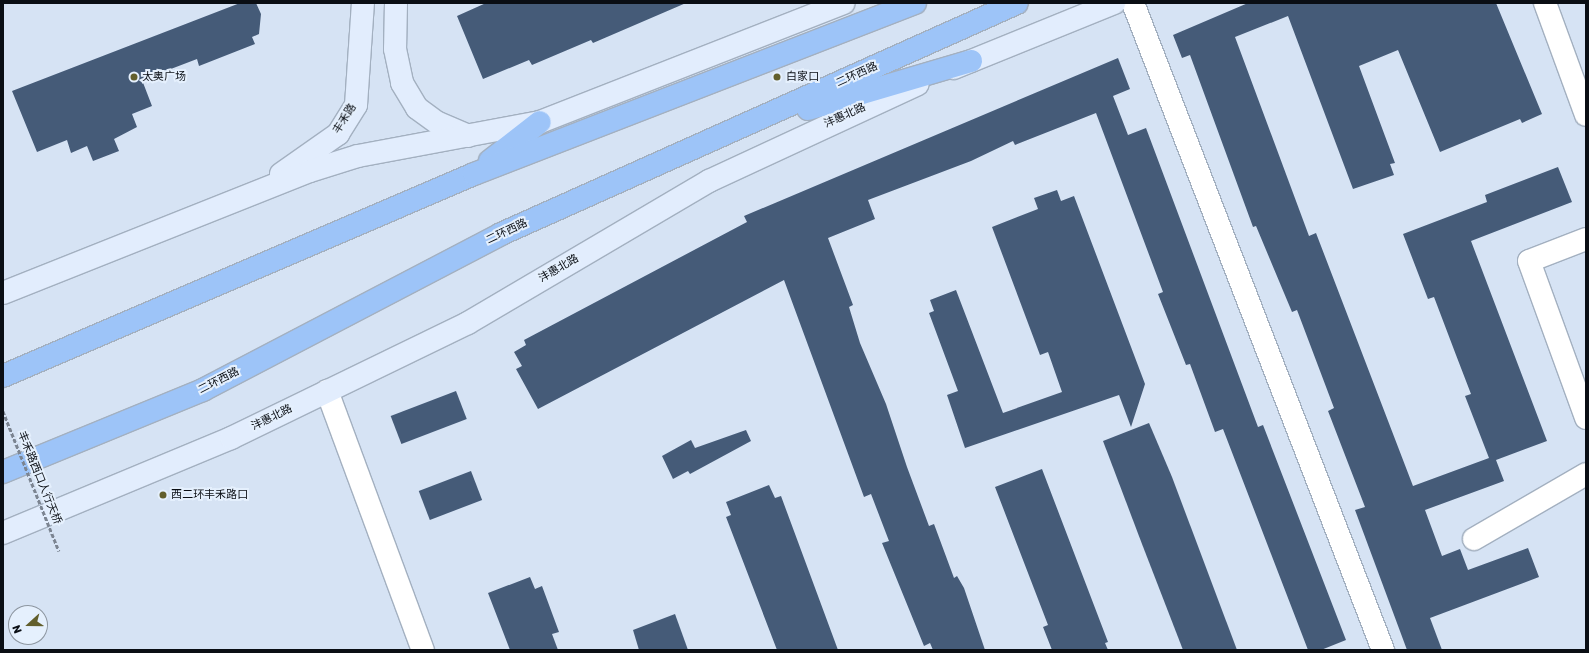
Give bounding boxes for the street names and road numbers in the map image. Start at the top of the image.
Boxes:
street label: 二环西路 [834,60,880,90]
street label: 沣惠北路 [822,101,868,131]
street label: 丰禾路 [331,102,359,136]
street label: 二环西路 [484,217,530,247]
street label: 沣惠北路 [537,252,581,286]
street label: 二环西路 [196,365,242,397]
street label: 沣惠北路 [249,402,295,434]
street label: 丰禾路西口人行天桥 [14,430,64,526]

